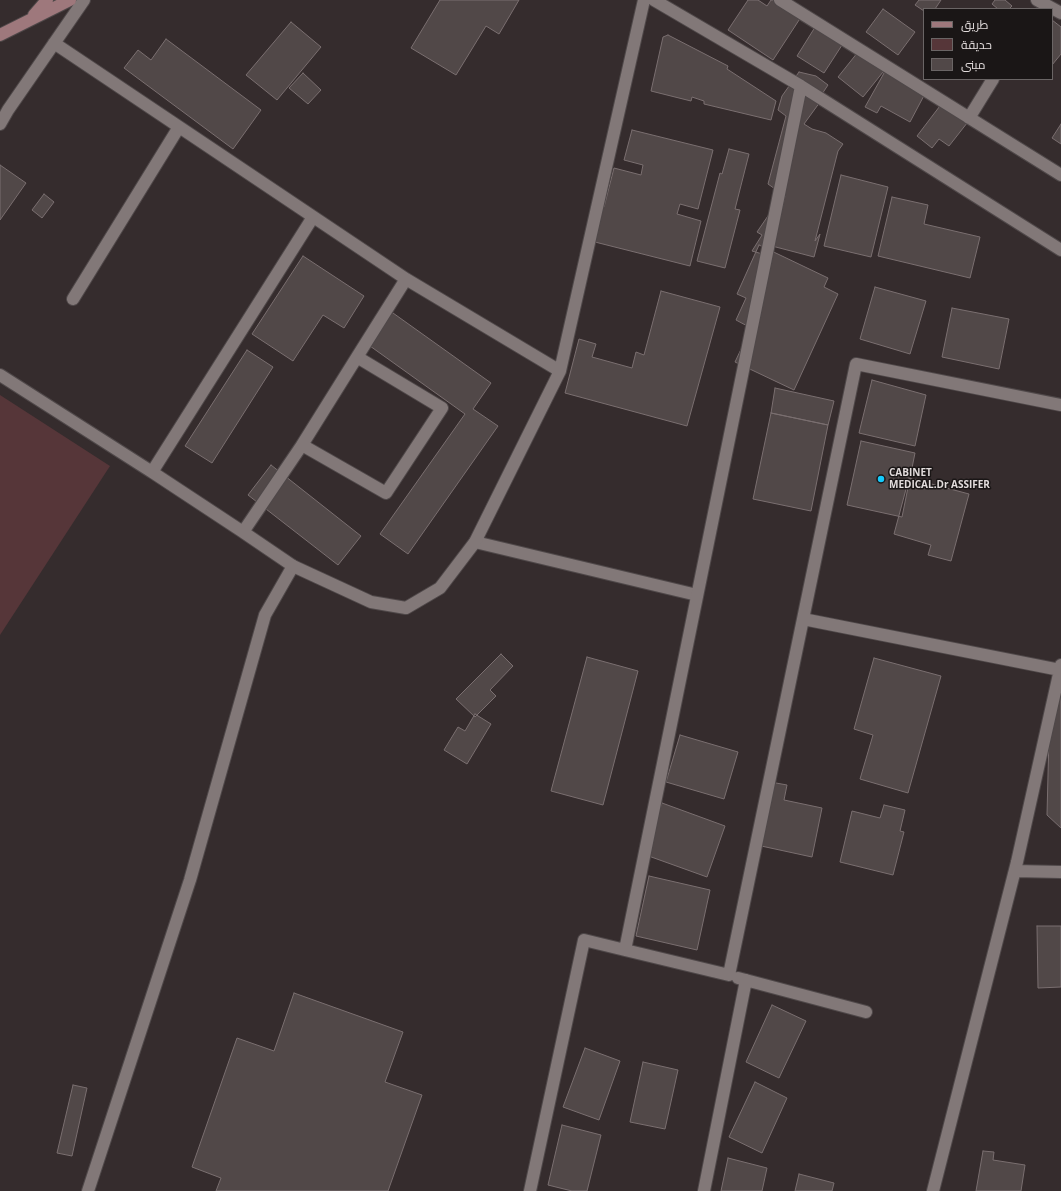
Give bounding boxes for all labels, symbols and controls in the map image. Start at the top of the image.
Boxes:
legend [923,8,1053,80]
text: طريق [961,16,988,33]
text: حديقة [961,36,992,53]
text: مبنى [961,56,986,73]
place label: CABINET MEDICAL.Dr ASSIFER [889,467,990,490]
marker: CABINET MEDICAL.Dr ASSIFER [876,474,886,484]

